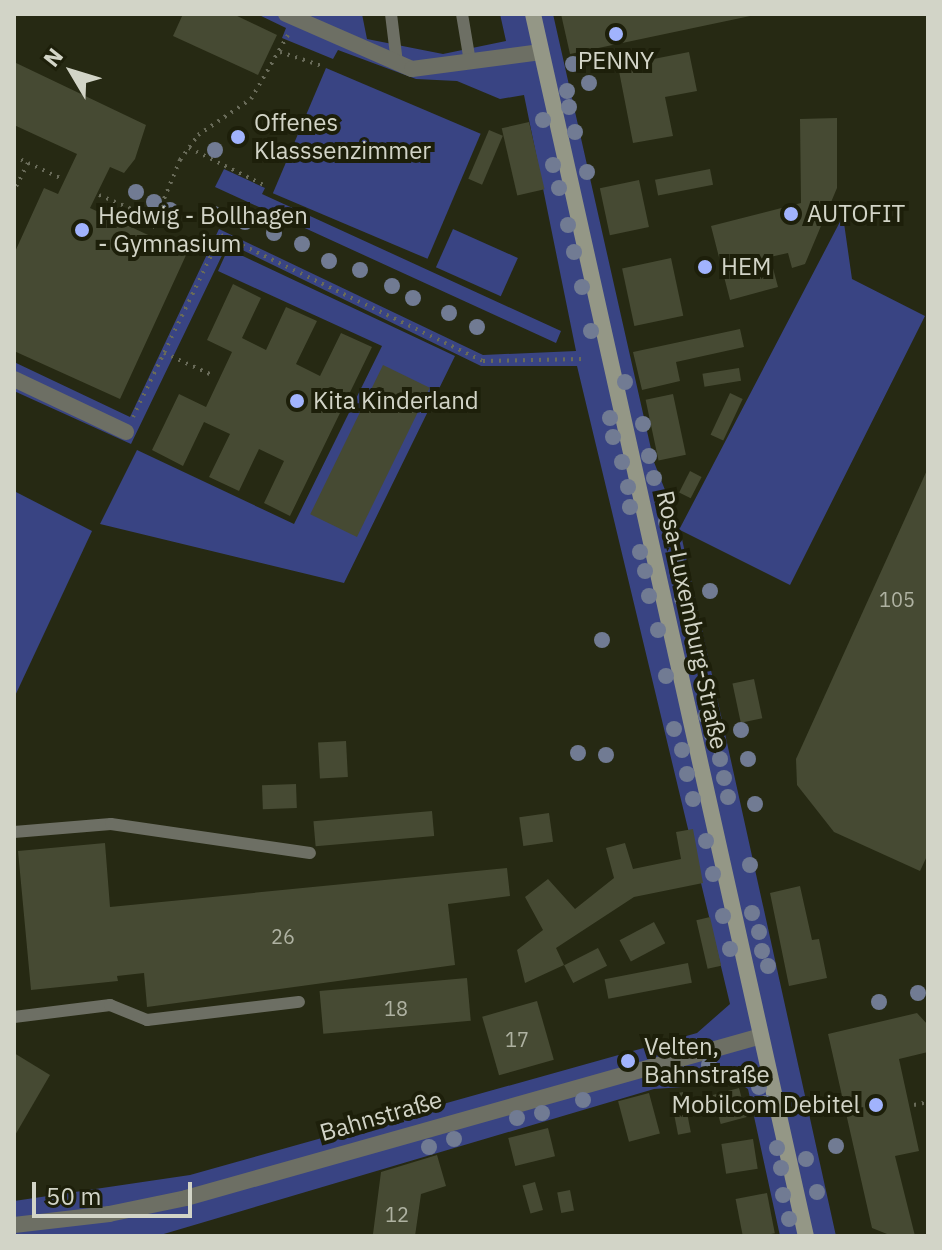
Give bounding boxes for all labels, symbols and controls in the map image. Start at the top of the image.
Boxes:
marker: PENNY [607,25,625,43]
north arrow [32,32,112,112]
text: N [36,42,69,72]
place label: PENNY [578,47,654,75]
place label: Offenes Klasssenzimmer [254,109,431,165]
marker: Offenes Klasssenzimmer [229,128,247,146]
place label: AUTOFIT [807,200,905,228]
place label: Hedwig - Bollhagen - Gymnasium [98,202,308,258]
marker: AUTOFIT [782,205,800,223]
marker: Hedwig - Bollhagen - Gymnasium [73,221,91,239]
place label: HEM [721,253,771,281]
marker: HEM [696,258,714,276]
place label: Kita Kinderland [313,387,479,415]
marker: Kita Kinderland [288,392,306,410]
street label: Rosa-Luxemburg-Straße [650,488,734,752]
house number: 105 [879,587,915,611]
house number: 26 [271,924,295,948]
house number: 18 [384,996,408,1020]
house number: 17 [505,1027,529,1051]
place label: Velten, Bahnstraße [644,1033,770,1089]
marker: Velten, Bahnstraße [619,1052,637,1070]
street label: Bahnstraße [317,1085,445,1147]
place label: Mobilcom Debitel [671,1091,860,1119]
marker: Mobilcom Debitel [867,1096,885,1114]
scale bar [36,1166,196,1216]
text: 50 m [46,1180,101,1212]
house number: 12 [385,1202,409,1226]

